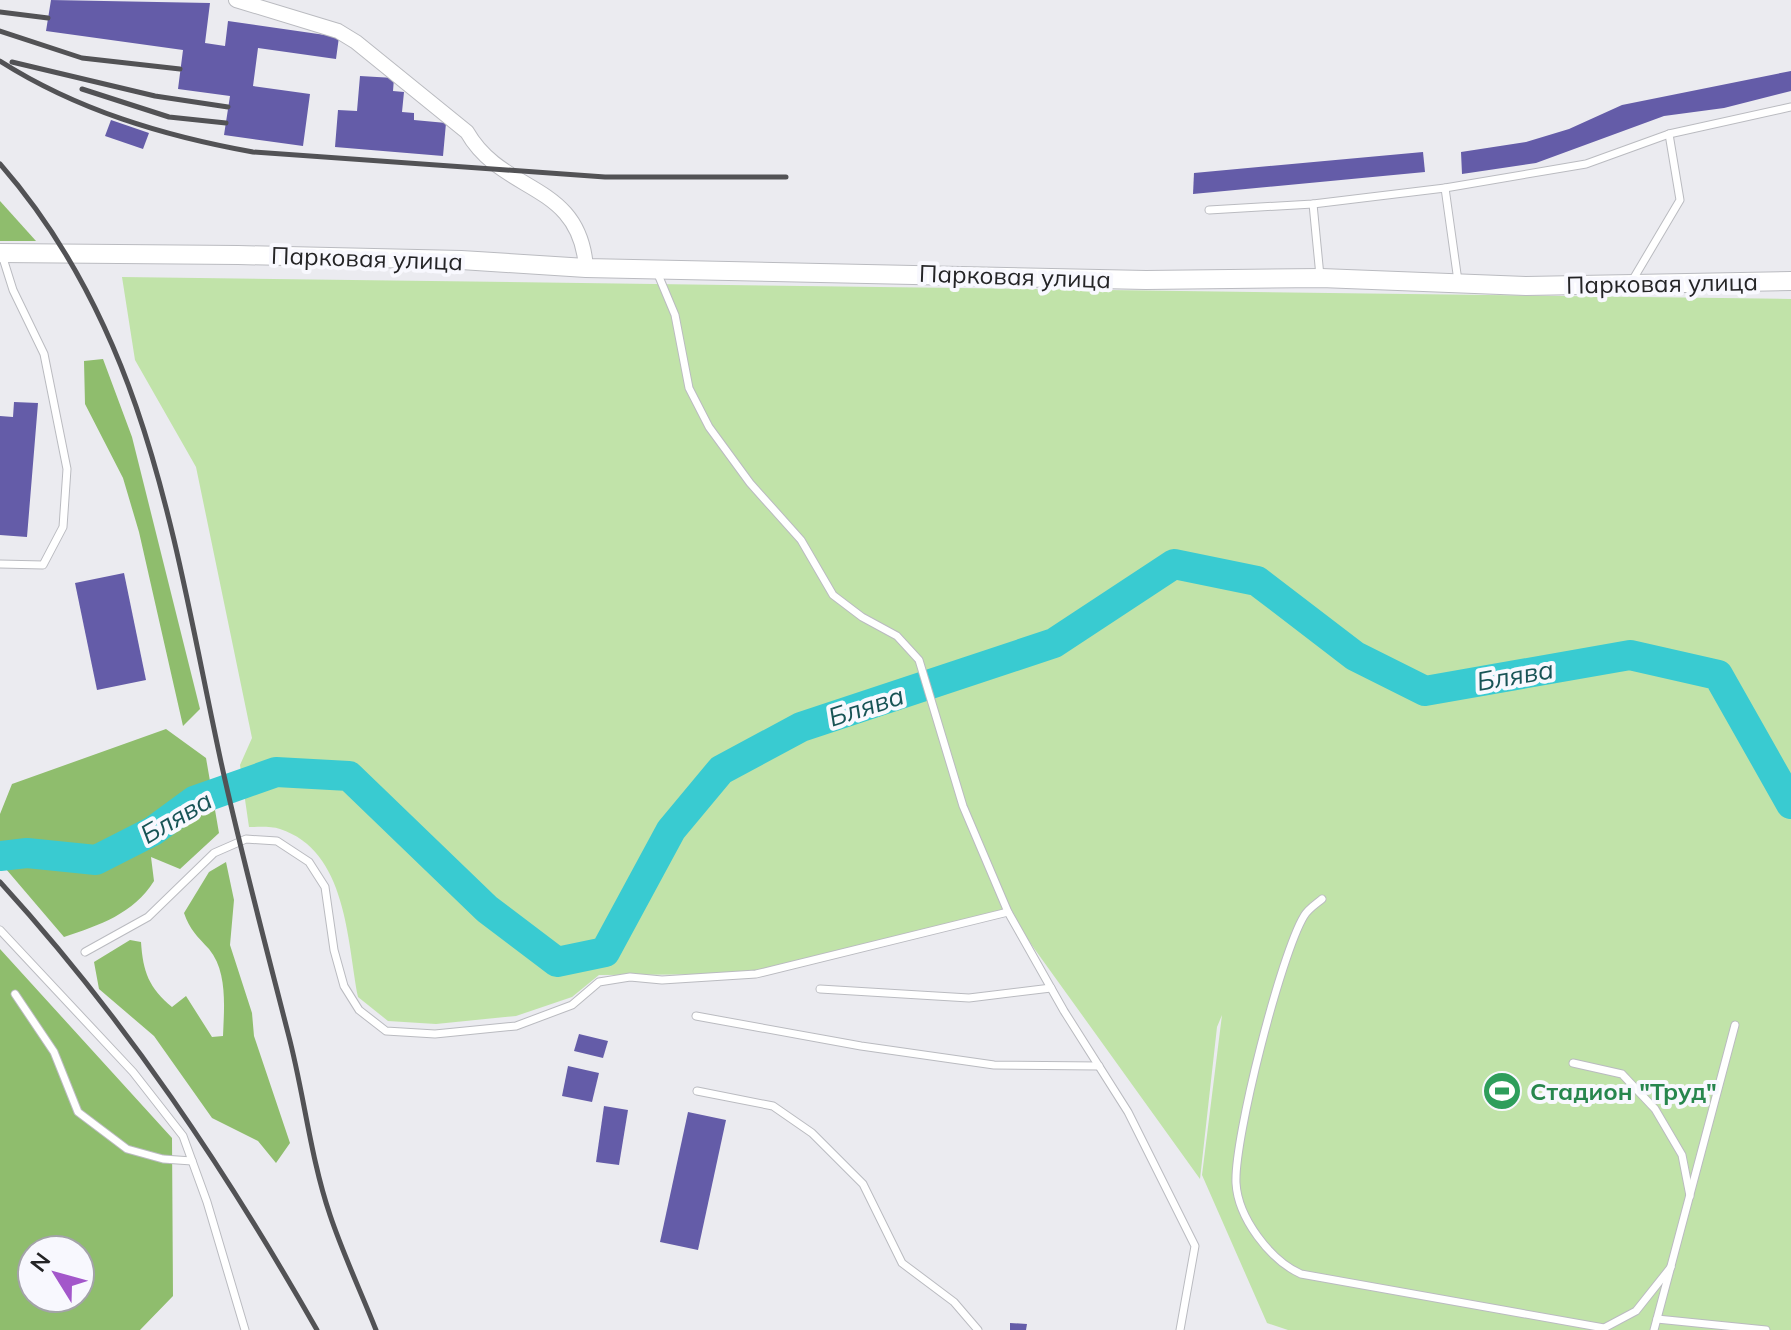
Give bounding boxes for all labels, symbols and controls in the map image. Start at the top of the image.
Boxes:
street label: Парковая улица [271,240,463,276]
street label: Парковая улица [919,258,1111,294]
street label: Парковая улица [1566,266,1758,300]
water label: Блява [1474,652,1556,698]
water label: Блява [824,678,908,734]
water label: Блява [134,783,218,851]
sports icon: Стадион "Труд" [1481,1070,1523,1112]
place label: Стадион "Труд" [1530,1076,1717,1106]
north arrow [16,1234,96,1314]
text: N [24,1247,56,1277]

